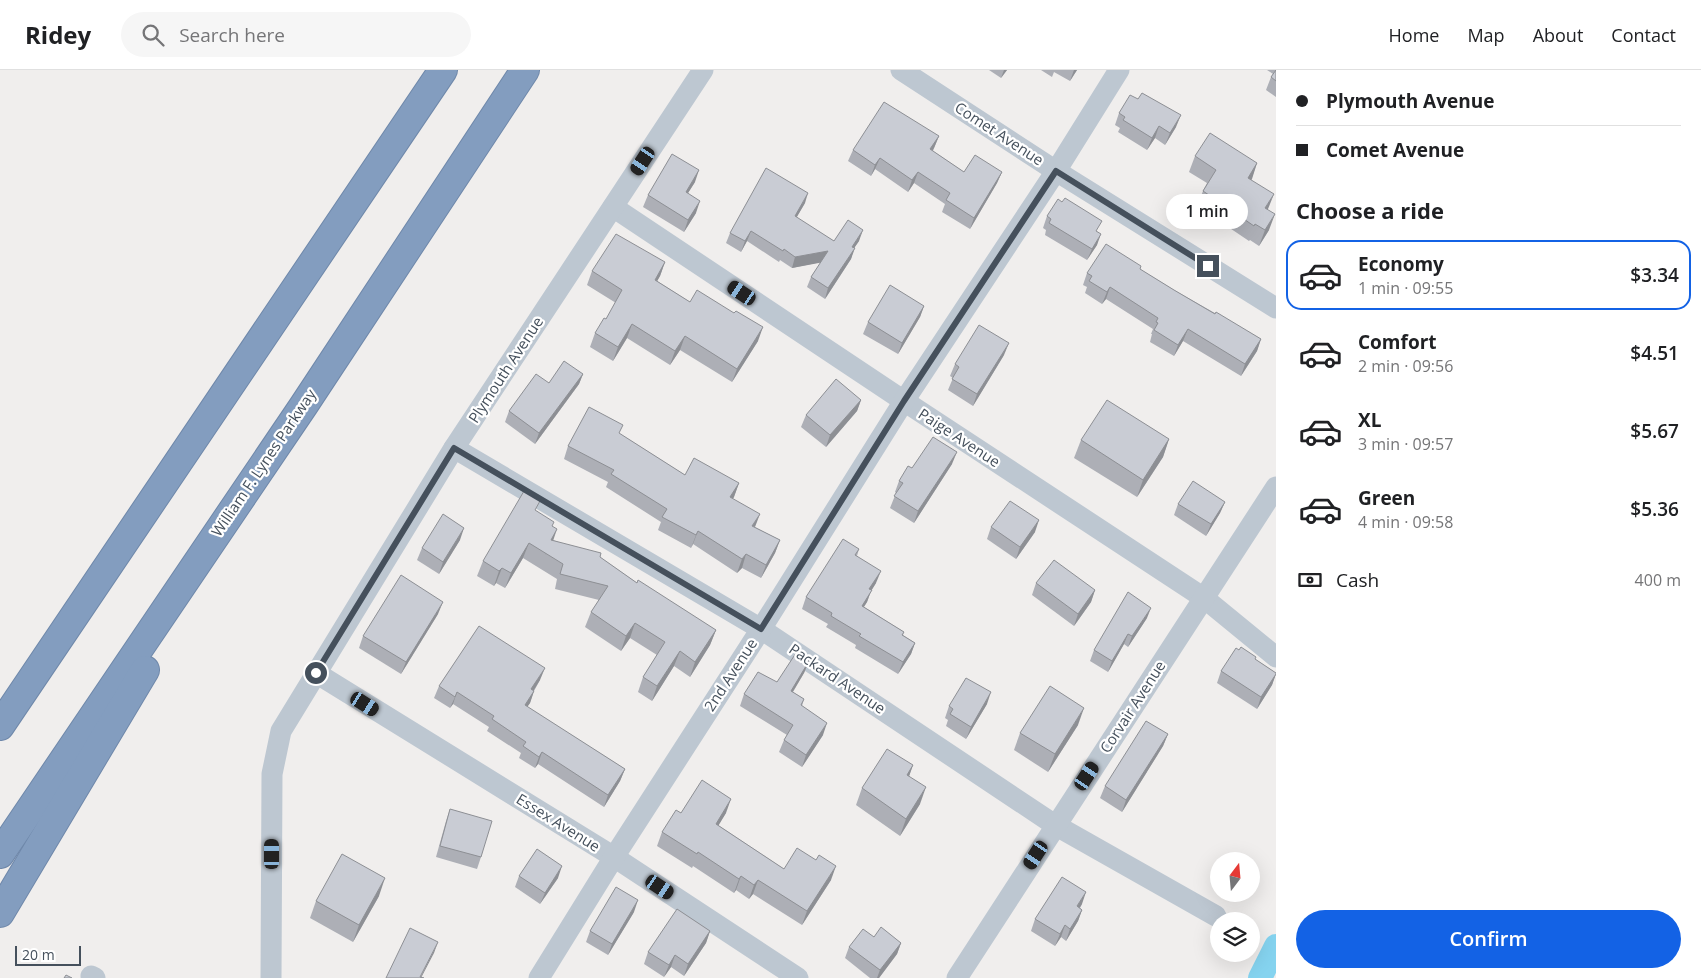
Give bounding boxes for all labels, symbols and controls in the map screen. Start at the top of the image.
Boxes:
search box [121,12,471,57]
text: Ridey [25,18,91,51]
icon: search [139,21,167,49]
text: Search here [179,22,285,48]
text: Home [1389,23,1439,47]
text: Map [1467,23,1505,47]
text: About [1533,23,1583,47]
text: Contact [1611,23,1676,47]
text: Plymouth Avenue [1326,88,1494,114]
street label: Comet Avenue [951,97,1048,169]
text: Comet Avenue [1326,137,1464,163]
car [628,144,657,178]
callout: 1 min [1167,194,1249,228]
text: Choose a ride [1296,195,1444,225]
text: 1 min [1185,200,1229,222]
text: Economy [1358,251,1444,277]
icon: car [1298,253,1343,298]
route end [1197,255,1219,277]
text: $3.34 [1630,262,1679,288]
text: 1 min · 09:55 [1358,277,1453,299]
car [725,278,758,308]
street label: Plymouth Avenue [463,312,547,427]
text: Comfort [1358,329,1437,355]
icon: car [1298,331,1343,376]
text: $4.51 [1630,340,1679,366]
text: 2 min · 09:56 [1358,355,1453,377]
street label: William F. Lynes Parkway [206,385,320,540]
street label: Paige Avenue [915,403,1004,471]
text: XL [1358,407,1381,433]
icon: car [1298,409,1343,454]
text: $5.67 [1630,418,1679,444]
text: 3 min · 09:57 [1358,433,1453,455]
text: Green [1358,485,1415,511]
icon: car [1298,487,1343,532]
text: $5.36 [1630,496,1679,522]
text: 4 min · 09:58 [1358,511,1453,533]
icon: cash [1296,566,1324,594]
text: Cash [1336,567,1379,593]
text: 400 m [1635,569,1681,591]
street label: 2nd Avenue [699,634,761,715]
street label: Packard Avenue [785,639,890,718]
street label: Corvair Avenue [1095,656,1170,757]
route start [305,662,327,684]
car [348,690,381,718]
car [1072,759,1101,793]
street label: Essex Avenue [513,788,604,856]
car [1021,838,1050,872]
car [264,839,279,869]
north arrow [1210,852,1260,902]
map controls [1210,852,1260,962]
car [643,872,676,902]
button: Confirm [1296,910,1681,968]
button: layers [1210,912,1260,962]
scale bar [15,943,81,966]
text: 20 m [22,945,55,964]

